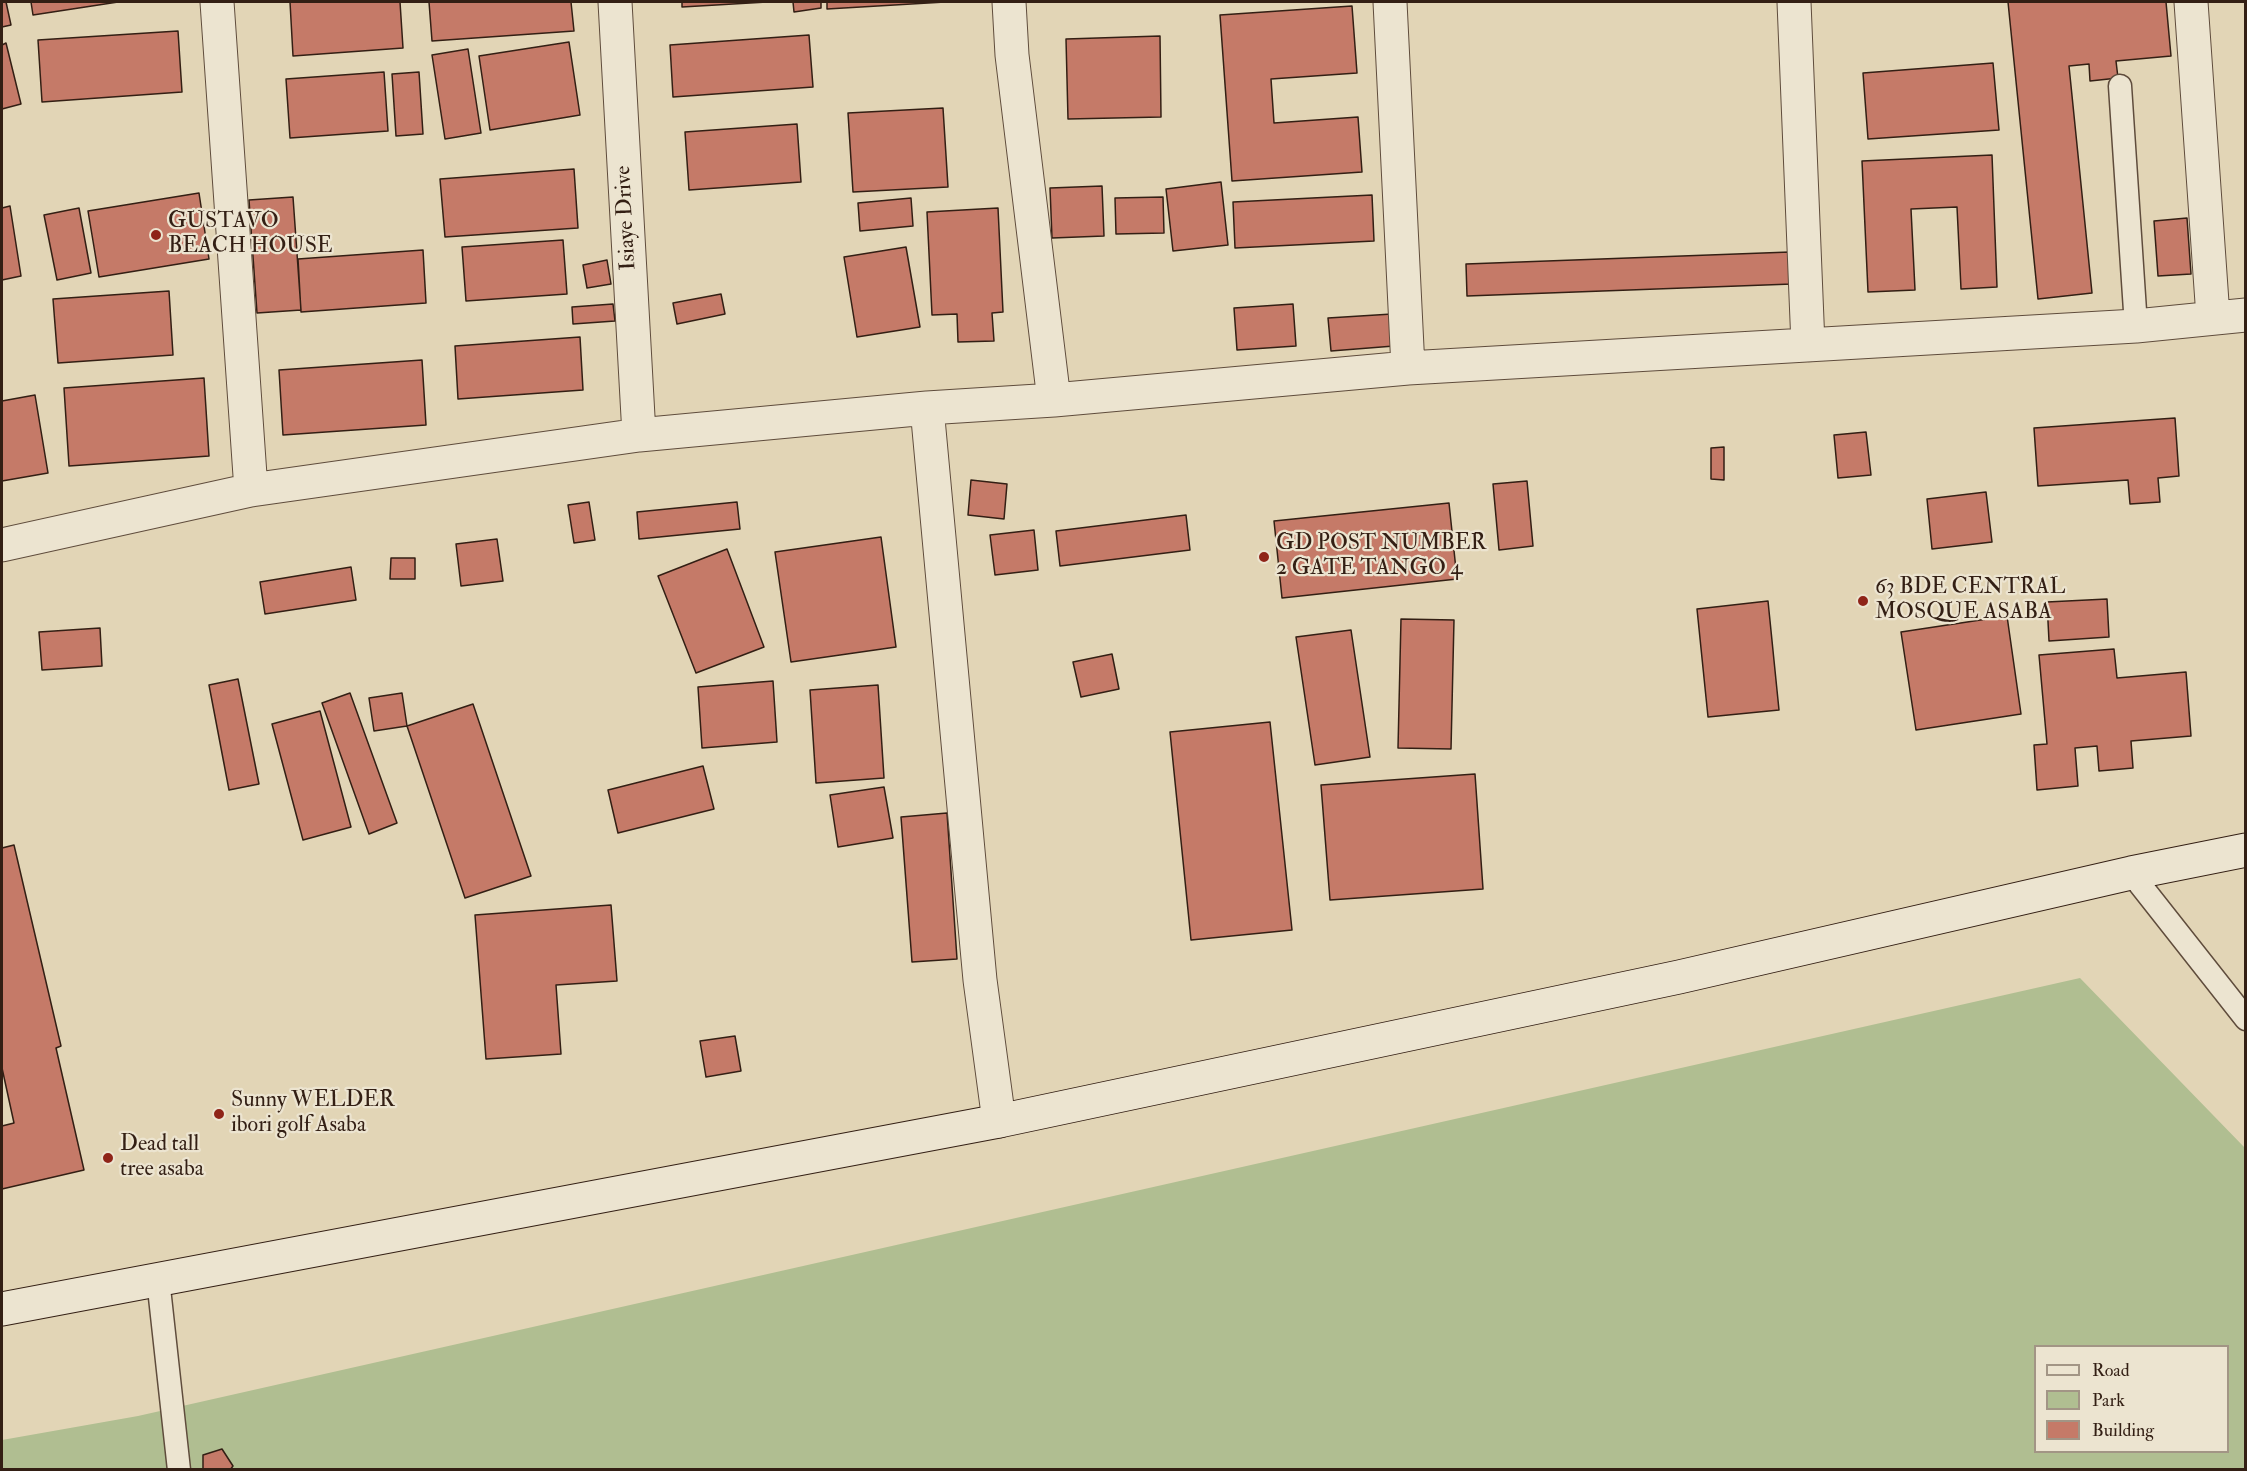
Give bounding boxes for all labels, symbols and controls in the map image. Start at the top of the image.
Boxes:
street label: Isiaye Drive [611,165,643,271]
place label: GUSTAVO BEACH HOUSE [168,209,333,260]
marker: GUSTAVO BEACH HOUSE [149,228,163,242]
place label: GD POST NUMBER 2 GATE TANGO 4 [1276,531,1486,582]
marker: GD POST NUMBER 2 GATE TANGO 4 [1257,550,1271,564]
place label: 63 BDE CENTRAL MOSQUE ASABA [1875,575,2065,626]
marker: 63 BDE CENTRAL MOSQUE ASABA [1856,594,1870,608]
place label: Sunny WELDER ibori golf Asaba [231,1088,395,1140]
marker: Sunny WELDER ibori golf Asaba [212,1107,226,1121]
place label: Dead tall tree asaba [120,1132,204,1184]
marker: Dead tall tree asaba [101,1151,115,1165]
legend [2034,1345,2229,1453]
text: Road [2092,1359,2130,1382]
text: Park [2092,1389,2125,1412]
text: Building [2092,1419,2154,1442]

